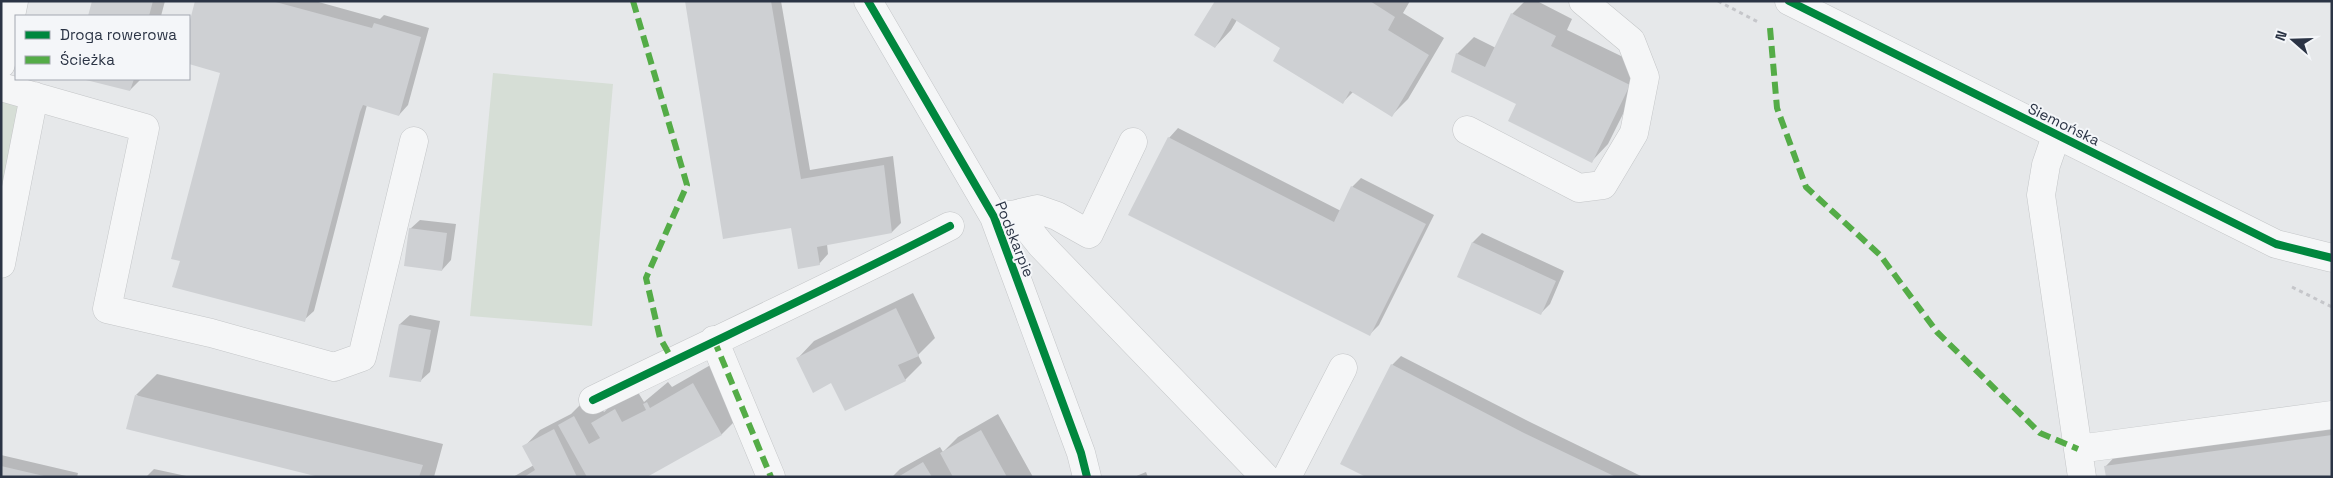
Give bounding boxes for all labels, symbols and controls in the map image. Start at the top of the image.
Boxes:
legend [15,15,190,80]
north arrow [2268,15,2318,65]
text: Droga rowerowa [60,25,177,44]
text: N [2271,28,2291,43]
text: Ścieżka [60,50,115,69]
street label: Siemońska [2025,98,2103,150]
street label: Podskarpie [991,198,1039,280]

